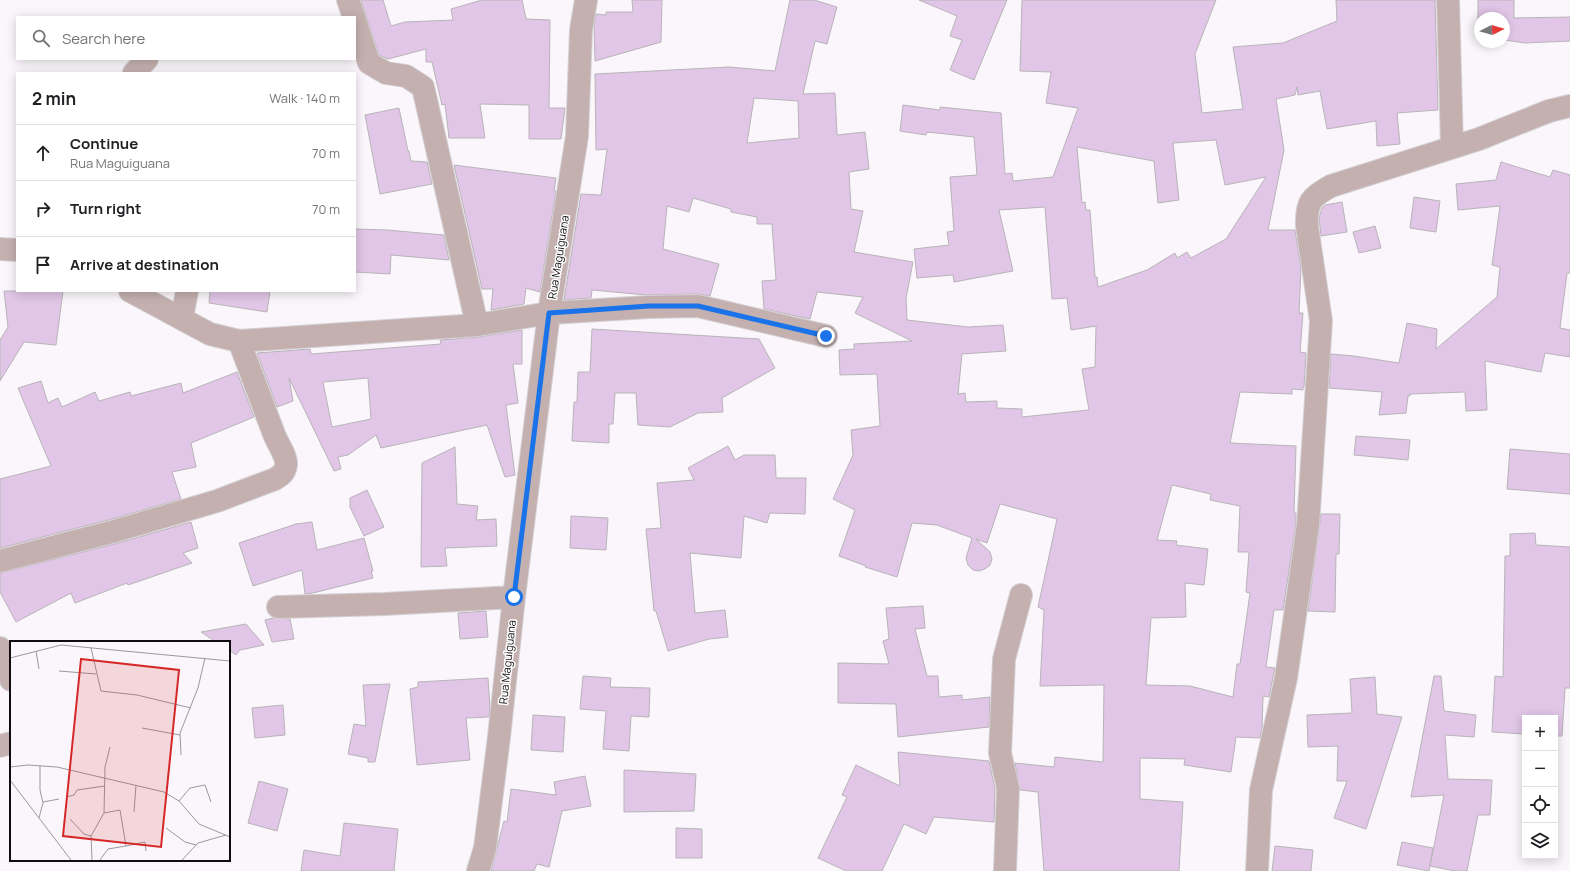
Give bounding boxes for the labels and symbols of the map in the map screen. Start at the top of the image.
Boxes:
north arrow [1474,12,1510,48]
street label: Rua Maguiguana [544,214,572,300]
route end [817,327,835,345]
route start [505,588,523,606]
street label: Rua Maguiguana [495,619,519,705]
inset map [10,641,230,861]

